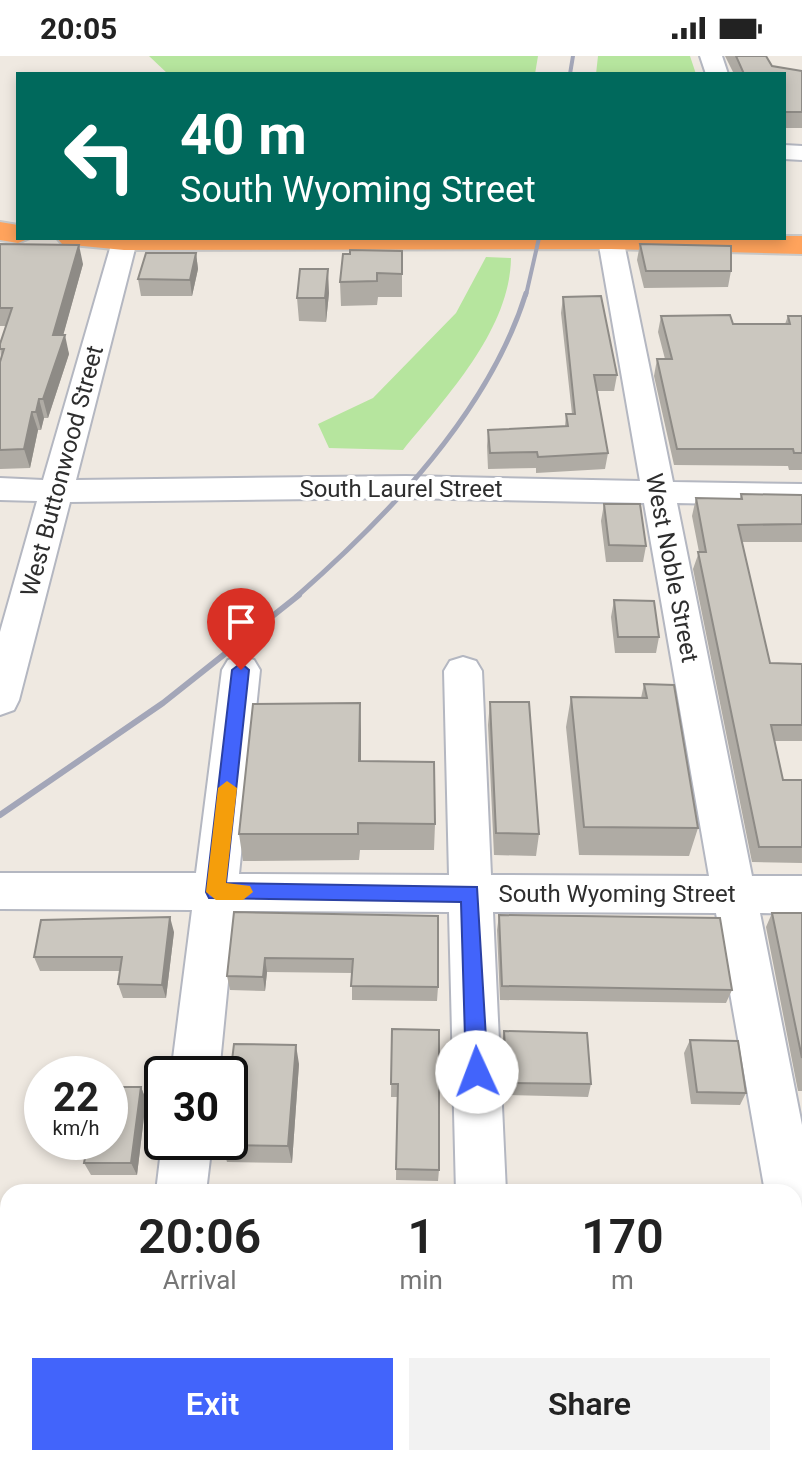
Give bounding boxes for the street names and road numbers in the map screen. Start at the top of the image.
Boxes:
street label: West Buttonwood Street [15,342,109,600]
street label: West Noble Street [640,471,704,665]
street label: South Laurel Street [299,475,503,503]
street label: South Wyoming Street [498,880,736,908]

